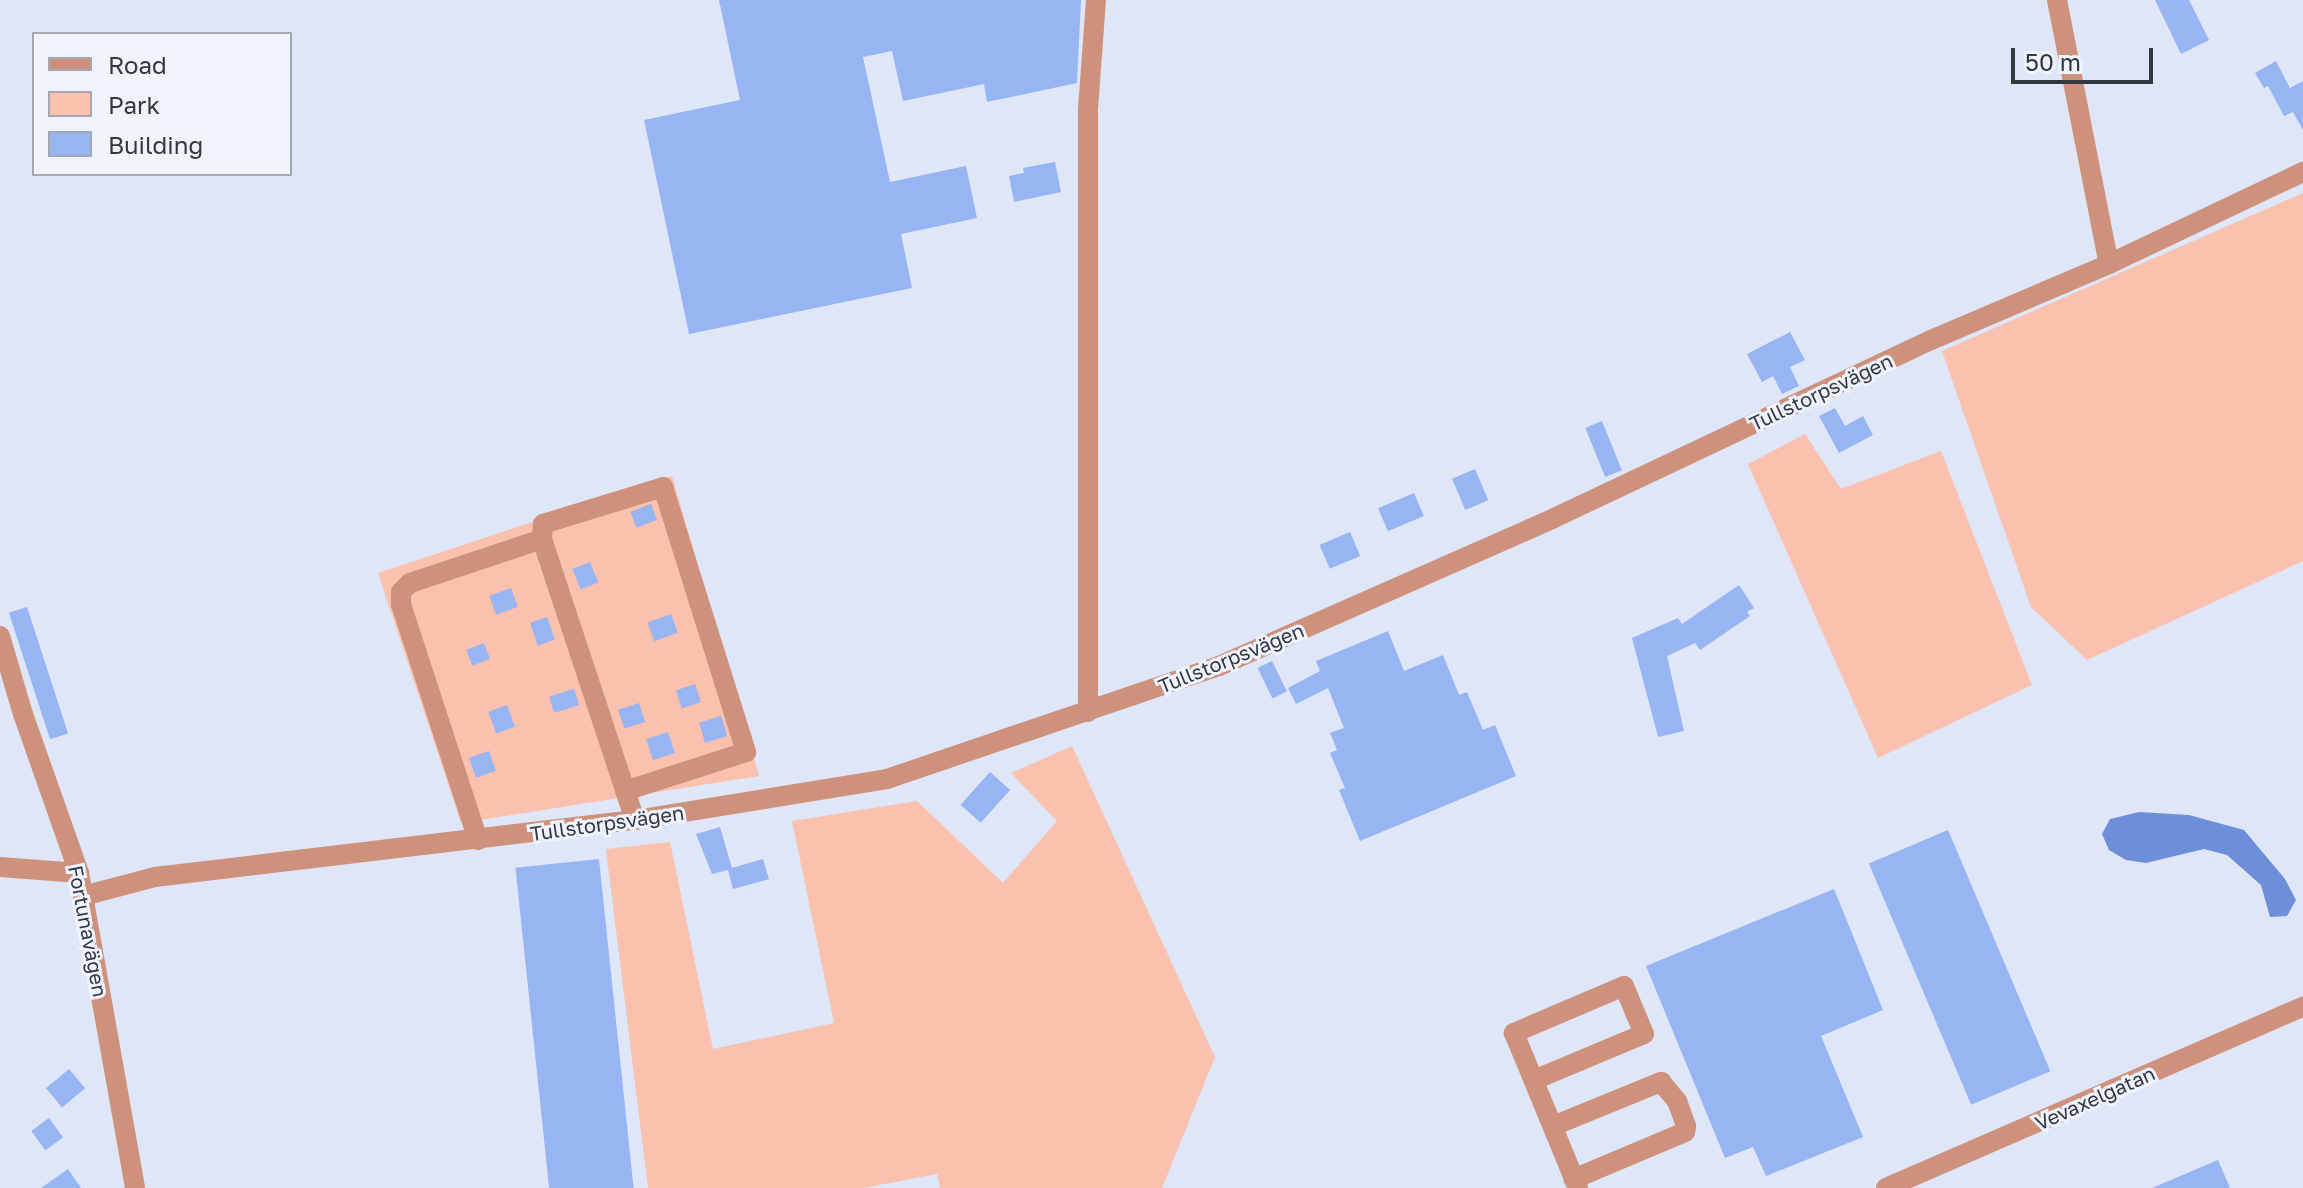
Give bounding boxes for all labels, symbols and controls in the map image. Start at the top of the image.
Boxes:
legend [32,32,292,176]
scale bar [2015,32,2157,82]
text: 50 m [2025,47,2081,76]
text: Road [108,50,167,79]
text: Park [108,90,160,119]
text: Building [108,130,203,159]
street label: Tullstorpsvägen [1746,348,1896,436]
street label: Tullstorpsvägen [1155,618,1307,698]
street label: Tullstorpsvägen [529,800,685,846]
street label: Fortunavägen [63,863,113,999]
street label: Vevaxelgatan [2031,1061,2159,1135]

